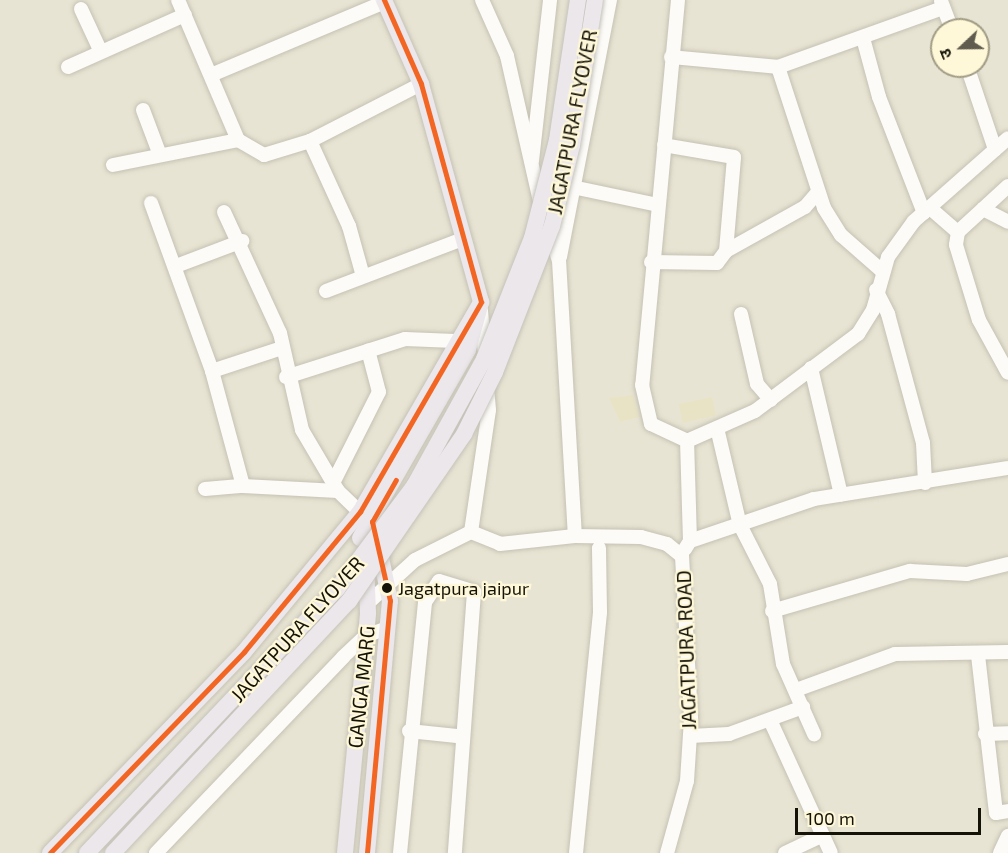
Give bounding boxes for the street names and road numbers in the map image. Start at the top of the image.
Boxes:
street label: JAGATPURA FLYOVER [542,27,602,217]
street label: JAGATPURA FLYOVER [225,551,369,707]
street label: JAGATPURA ROAD [671,569,701,731]
street label: GANGA MARG [343,624,379,750]

